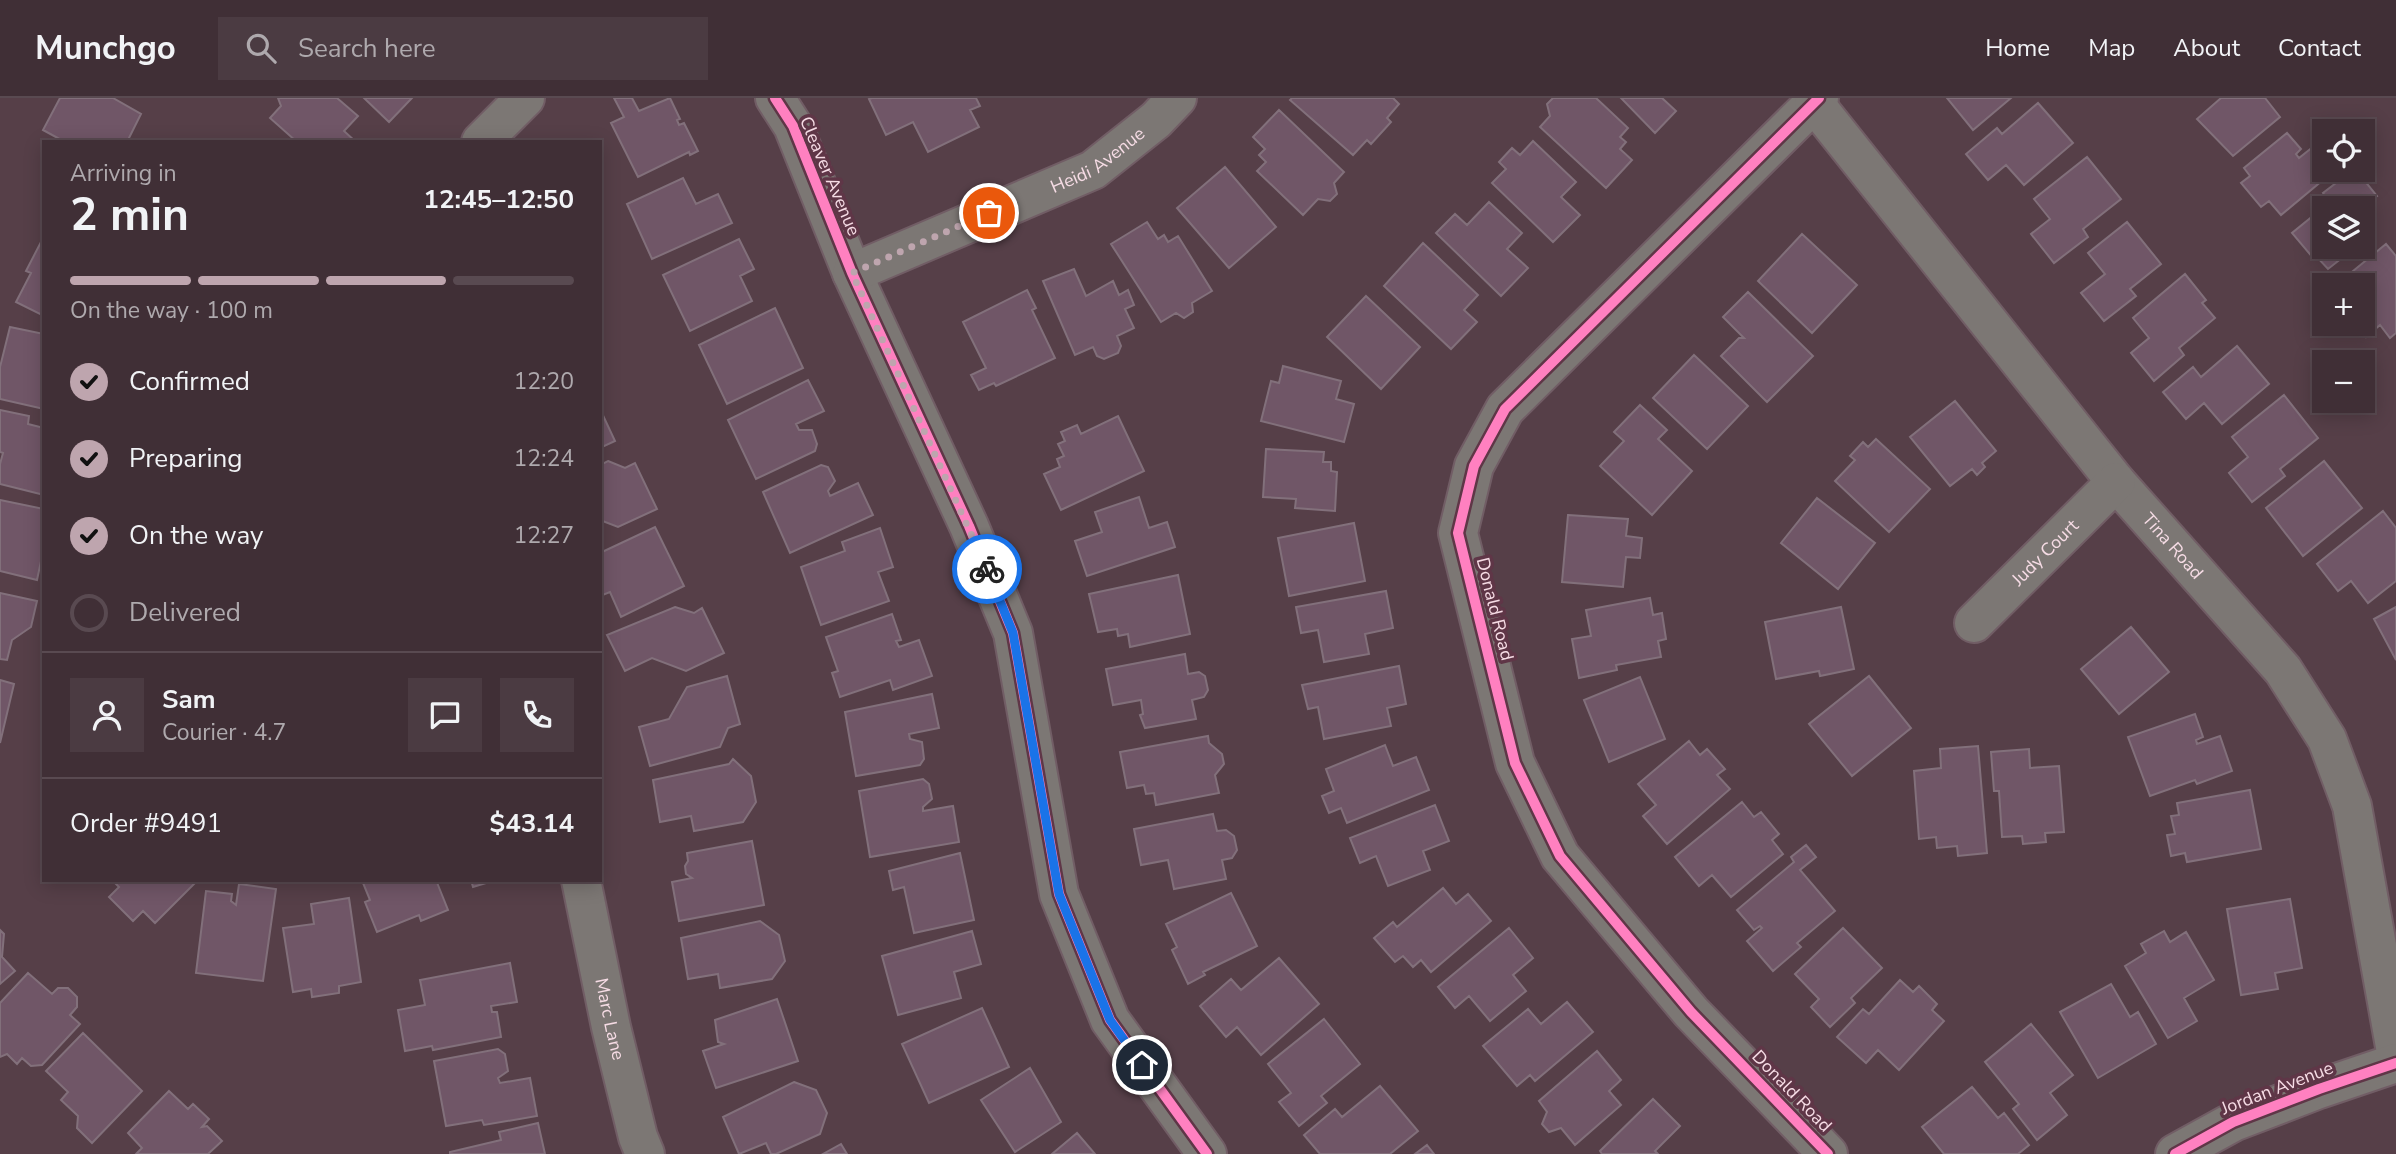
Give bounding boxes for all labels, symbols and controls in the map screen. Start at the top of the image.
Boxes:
search box [218,17,708,80]
text: Munchgo [35,26,176,71]
icon: search [242,29,280,67]
text: Search here [298,31,436,66]
text: Home [1985,32,2050,64]
text: Map [2088,32,2135,64]
text: About [2173,32,2240,64]
text: Contact [2278,32,2361,64]
street label: Cleaver Avenue [794,113,866,239]
map controls [2312,119,2375,413]
button: locate [2312,119,2375,182]
street label: Heidi Avenue [1047,121,1150,199]
text: Arriving in [70,158,177,189]
text: 12:45–12:50 [423,182,574,217]
text: 2 min [70,183,189,246]
pin [959,183,1019,243]
icon: bag [970,194,1008,232]
button: layers [2312,196,2375,259]
button: + [2312,273,2375,336]
text: On the way · 100 m [70,295,273,326]
button: − [2312,350,2375,413]
icon: check [70,363,108,401]
text: Confirmed [129,364,250,399]
text: 12:20 [514,366,574,397]
icon: check [70,440,108,478]
text: Preparing [129,441,242,476]
text: 12:24 [514,443,574,474]
street label: Tina Road [2137,507,2209,584]
street label: Judy Court [2006,514,2084,592]
icon: check [70,517,108,555]
text: On the way [129,518,263,553]
text: 12:27 [514,520,574,551]
courier [952,534,1022,604]
icon: bike [968,550,1006,588]
street label: Donald Road [1471,555,1519,663]
text: Delivered [129,595,241,630]
button: person [70,678,144,752]
button: chat [408,678,482,752]
button: phone [500,678,574,752]
text: Sam [162,682,215,717]
text: Courier · 4.7 [162,717,286,748]
text: Order #9491 [70,806,222,841]
text: $43.14 [490,806,574,841]
street label: Marc Lane [589,976,631,1063]
pin [1112,1035,1172,1095]
street label: Donald Road [1747,1045,1837,1137]
icon: home [1123,1046,1161,1084]
street label: Jordan Avenue [2217,1056,2337,1121]

